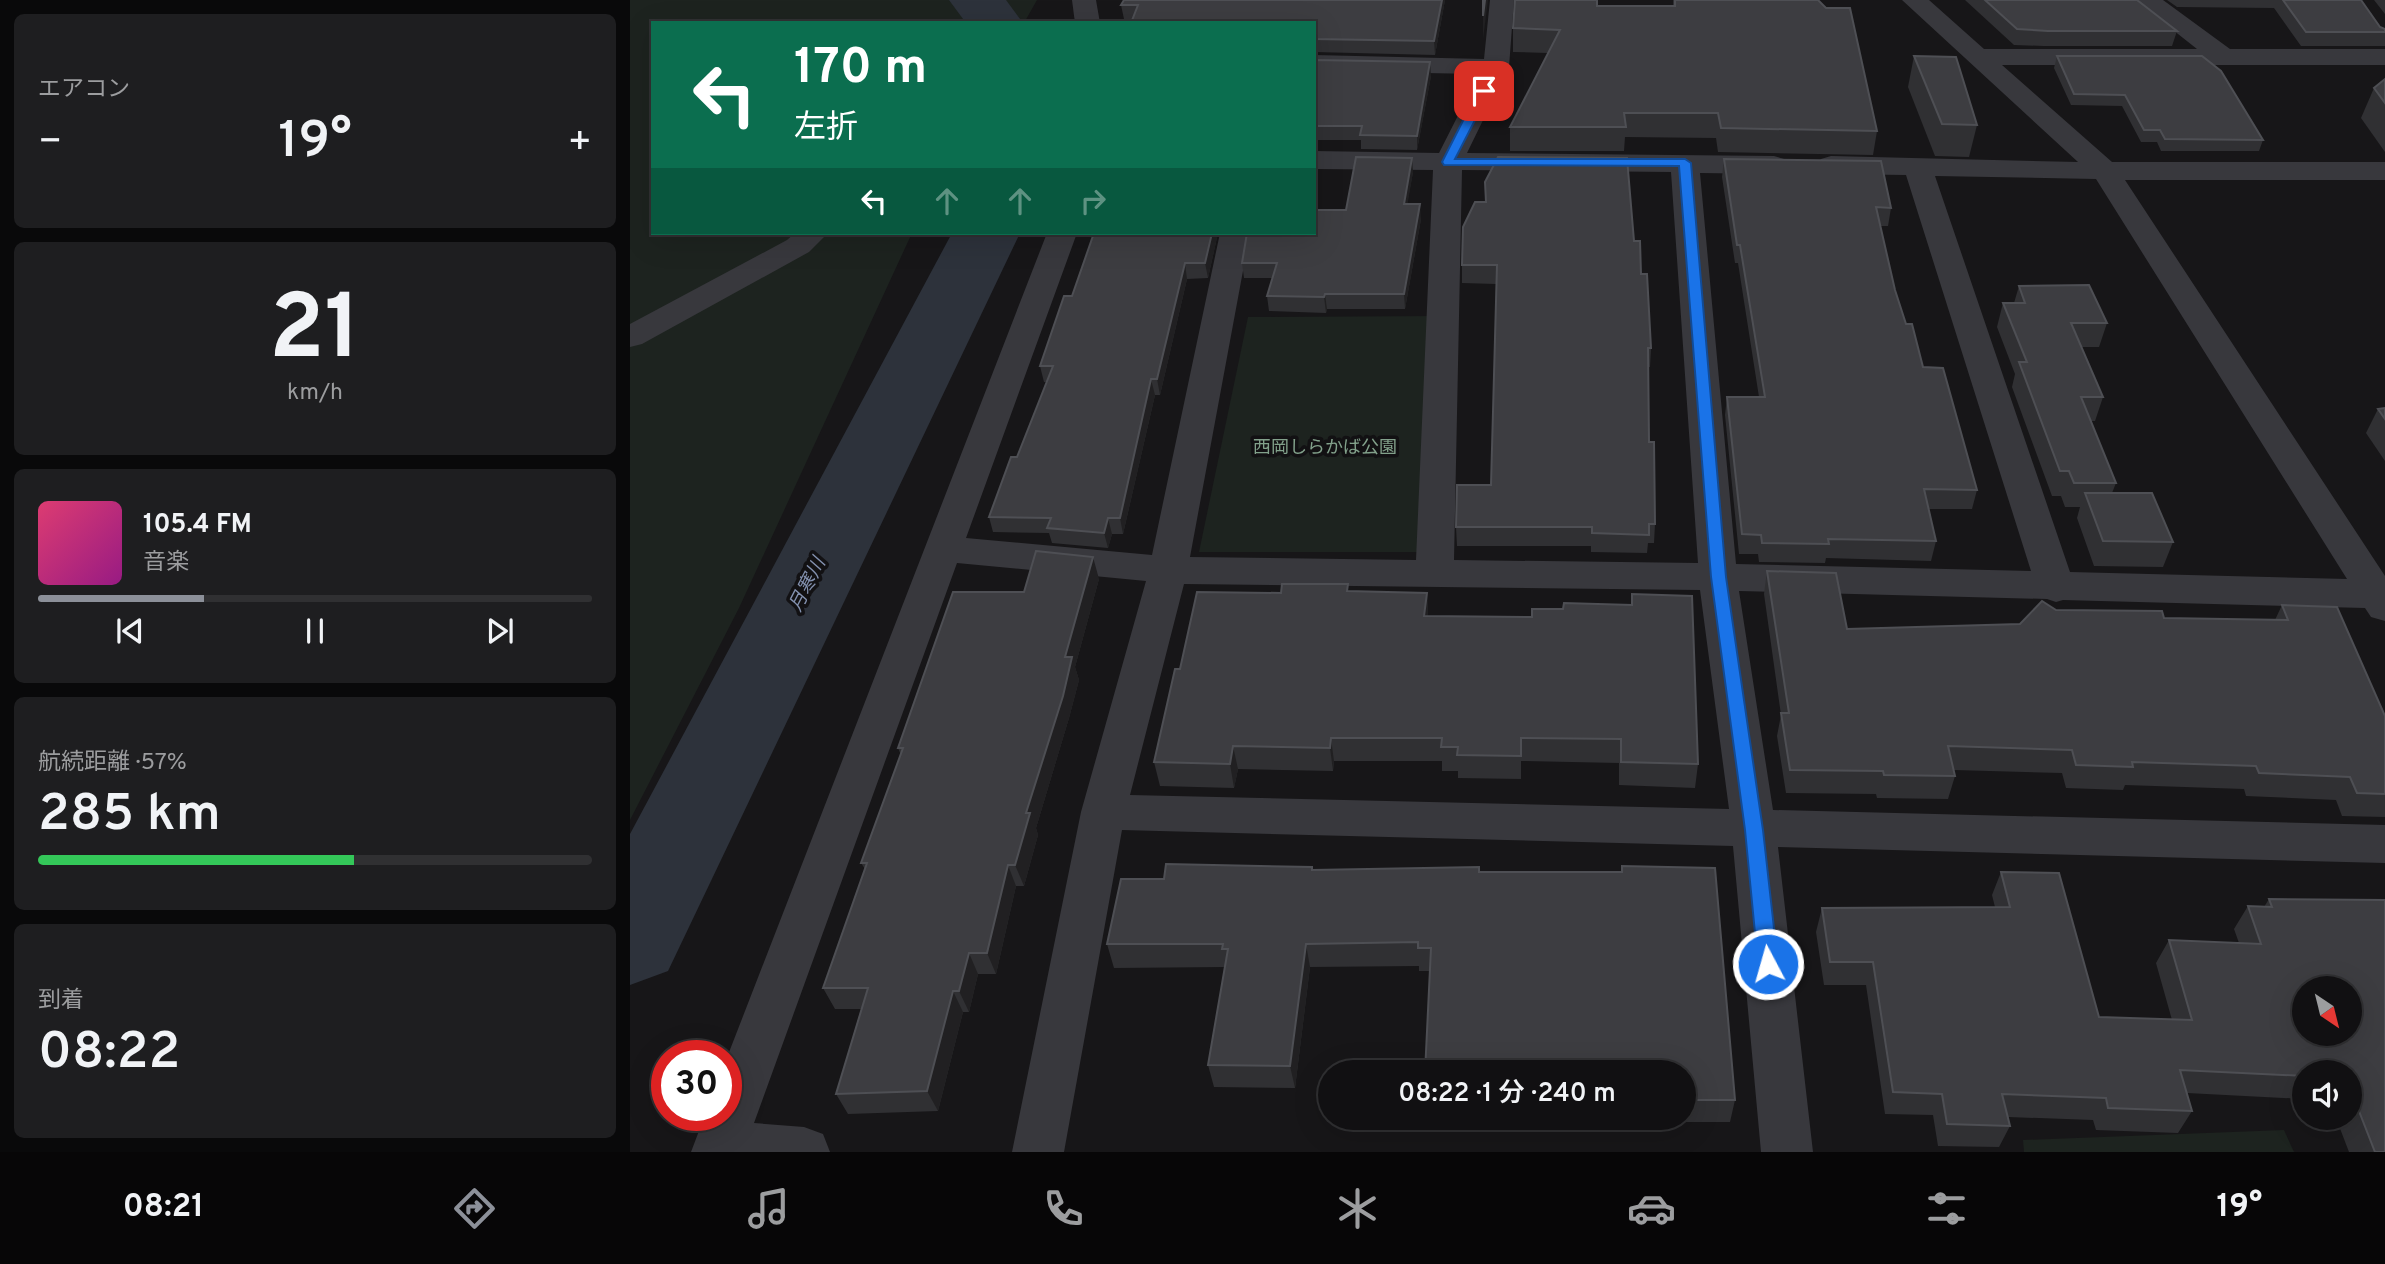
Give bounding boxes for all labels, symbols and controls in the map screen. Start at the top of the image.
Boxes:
text: 170 m [794,39,927,101]
icon: left [679,49,770,140]
pin [1454,61,1514,121]
icon: arrive [1465,72,1503,110]
text: エアコン [38,76,130,105]
text: 左折 [794,109,858,149]
text: 19° [278,110,352,176]
text: − [38,119,63,168]
text: + [567,119,592,168]
icon: left [855,182,893,220]
icon: ahead [928,182,966,220]
icon: ahead [1001,182,1039,220]
icon: right [1074,182,1112,220]
text: 21 [269,276,361,391]
text: km/h [287,379,343,408]
park label: 西岡しらかば公園 [1253,437,1397,460]
text: 105.4 FM [143,509,252,542]
text: 音楽 [143,549,189,578]
water label: 月寒川 [784,552,833,616]
icon: previous [111,612,149,650]
icon: pause [296,612,334,650]
icon: next [481,612,519,650]
text: 航続距離 · 57% [38,749,187,778]
text: 285 km [38,783,221,849]
position arrow [1731,927,1805,1001]
north arrow [2292,976,2362,1046]
map controls [2292,976,2362,1130]
text: 到着 [38,987,84,1016]
text: 08:22 [38,1021,180,1087]
speed limit sign: 30 [651,1040,742,1131]
button: sound [2292,1060,2362,1130]
text: 08:22 · 1 分 · 240 m [1398,1078,1616,1111]
icon: directions [450,1184,499,1233]
icon: music [744,1184,793,1233]
icon: phone [1039,1184,1088,1233]
icon: climate [1333,1184,1382,1233]
icon: car [1627,1184,1676,1233]
icon: filters [1922,1184,1971,1233]
text: 08:21 [123,1188,204,1228]
text: 19° [2216,1188,2262,1228]

